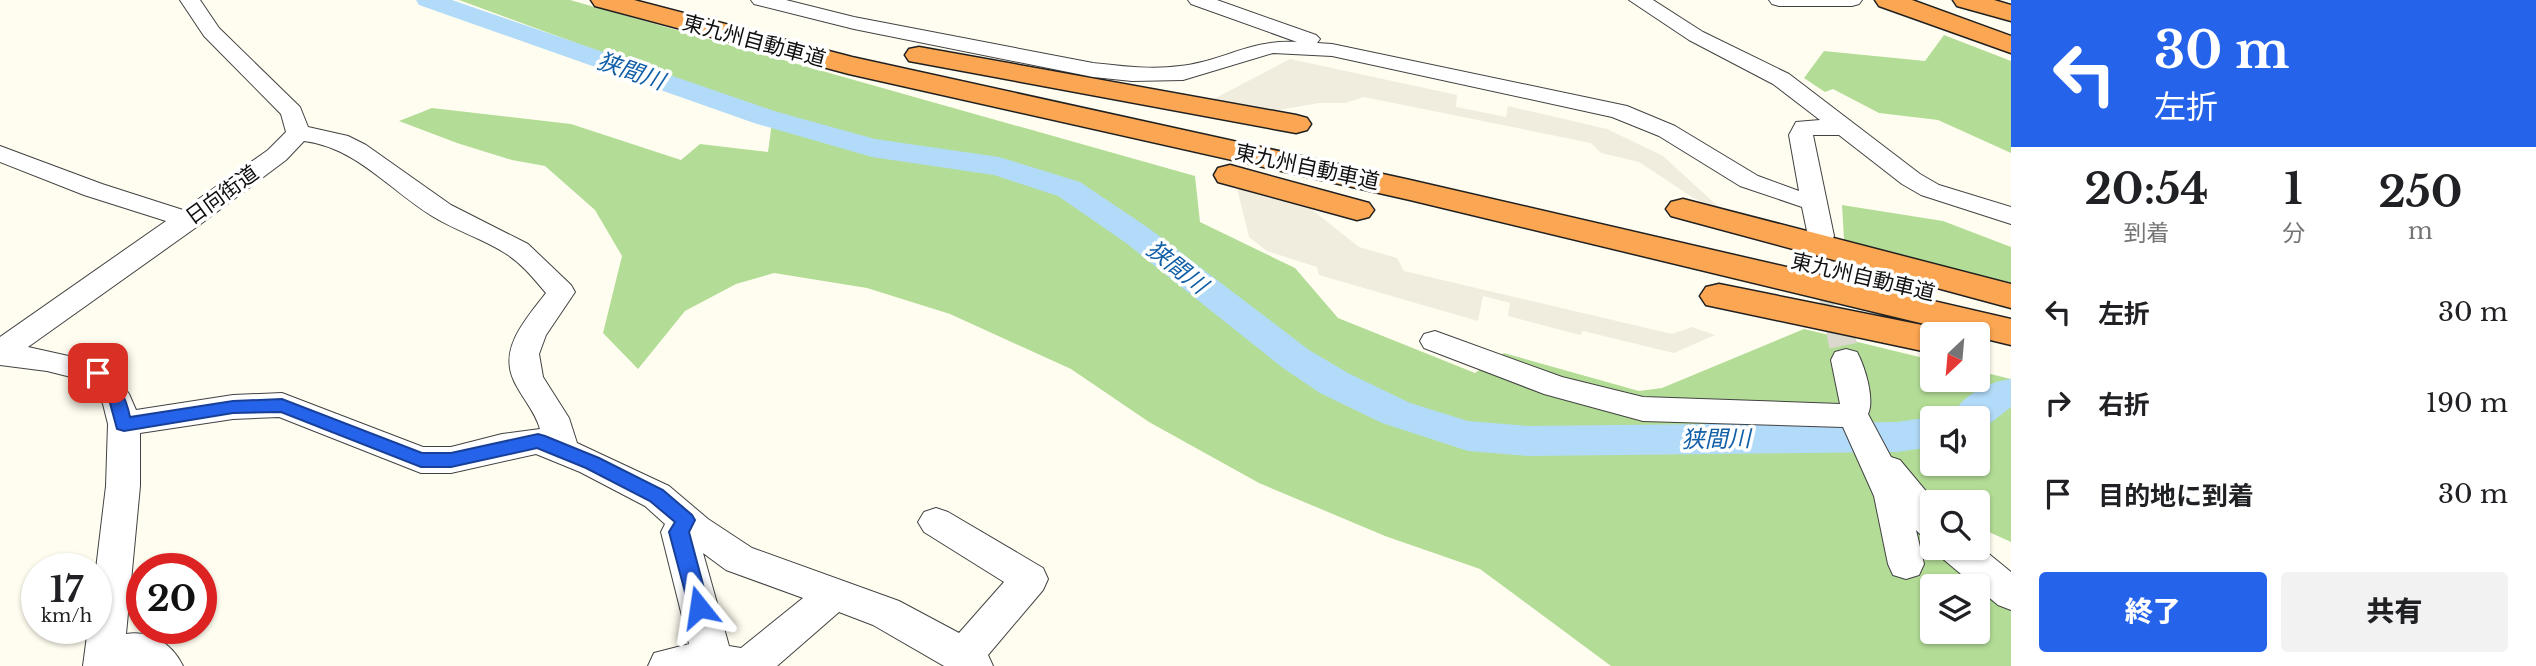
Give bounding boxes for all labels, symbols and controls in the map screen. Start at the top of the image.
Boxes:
street label: 東九州自動車道 [680,9,828,73]
text: 30 m [2154,20,2289,81]
icon: left [2039,28,2130,119]
water label: 狭間川 [594,47,671,96]
text: 左折 [2154,87,2218,127]
street label: 東九州自動車道 [1232,139,1382,195]
street label: 日向街道 [180,160,264,230]
text: 20:54 [2085,163,2208,215]
text: 1 [2284,163,2303,215]
text: 250 [2378,166,2462,218]
text: m [2408,217,2433,245]
text: 到着 [2123,219,2169,247]
text: 分 [2282,219,2305,247]
water label: 狭間川 [1141,235,1215,301]
street label: 東九州自動車道 [1788,248,1938,306]
icon: left [2039,293,2077,331]
text: 30 m [2438,296,2508,328]
text: 左折 [2098,298,2150,330]
north arrow [1920,322,1990,392]
map controls [1920,322,1990,644]
pin [68,343,128,403]
icon: arrive [79,354,117,392]
icon: right [2039,384,2077,422]
text: 190 m [2426,387,2508,419]
text: 右折 [2098,389,2150,421]
button: sound [1920,406,1990,476]
water label: 狭間川 [1681,424,1754,454]
icon: arrive [2039,475,2077,513]
text: 30 m [2438,478,2508,510]
text: 目的地に到着 [2098,480,2254,512]
button: search [1920,490,1990,560]
speed limit sign: 20 [126,553,217,644]
text: 17 [50,568,83,611]
position arrow [662,570,736,644]
button: 終了 [2039,572,2267,652]
button: 共有 [2281,572,2508,652]
button: layers [1920,574,1990,644]
text: km/h [41,605,92,627]

